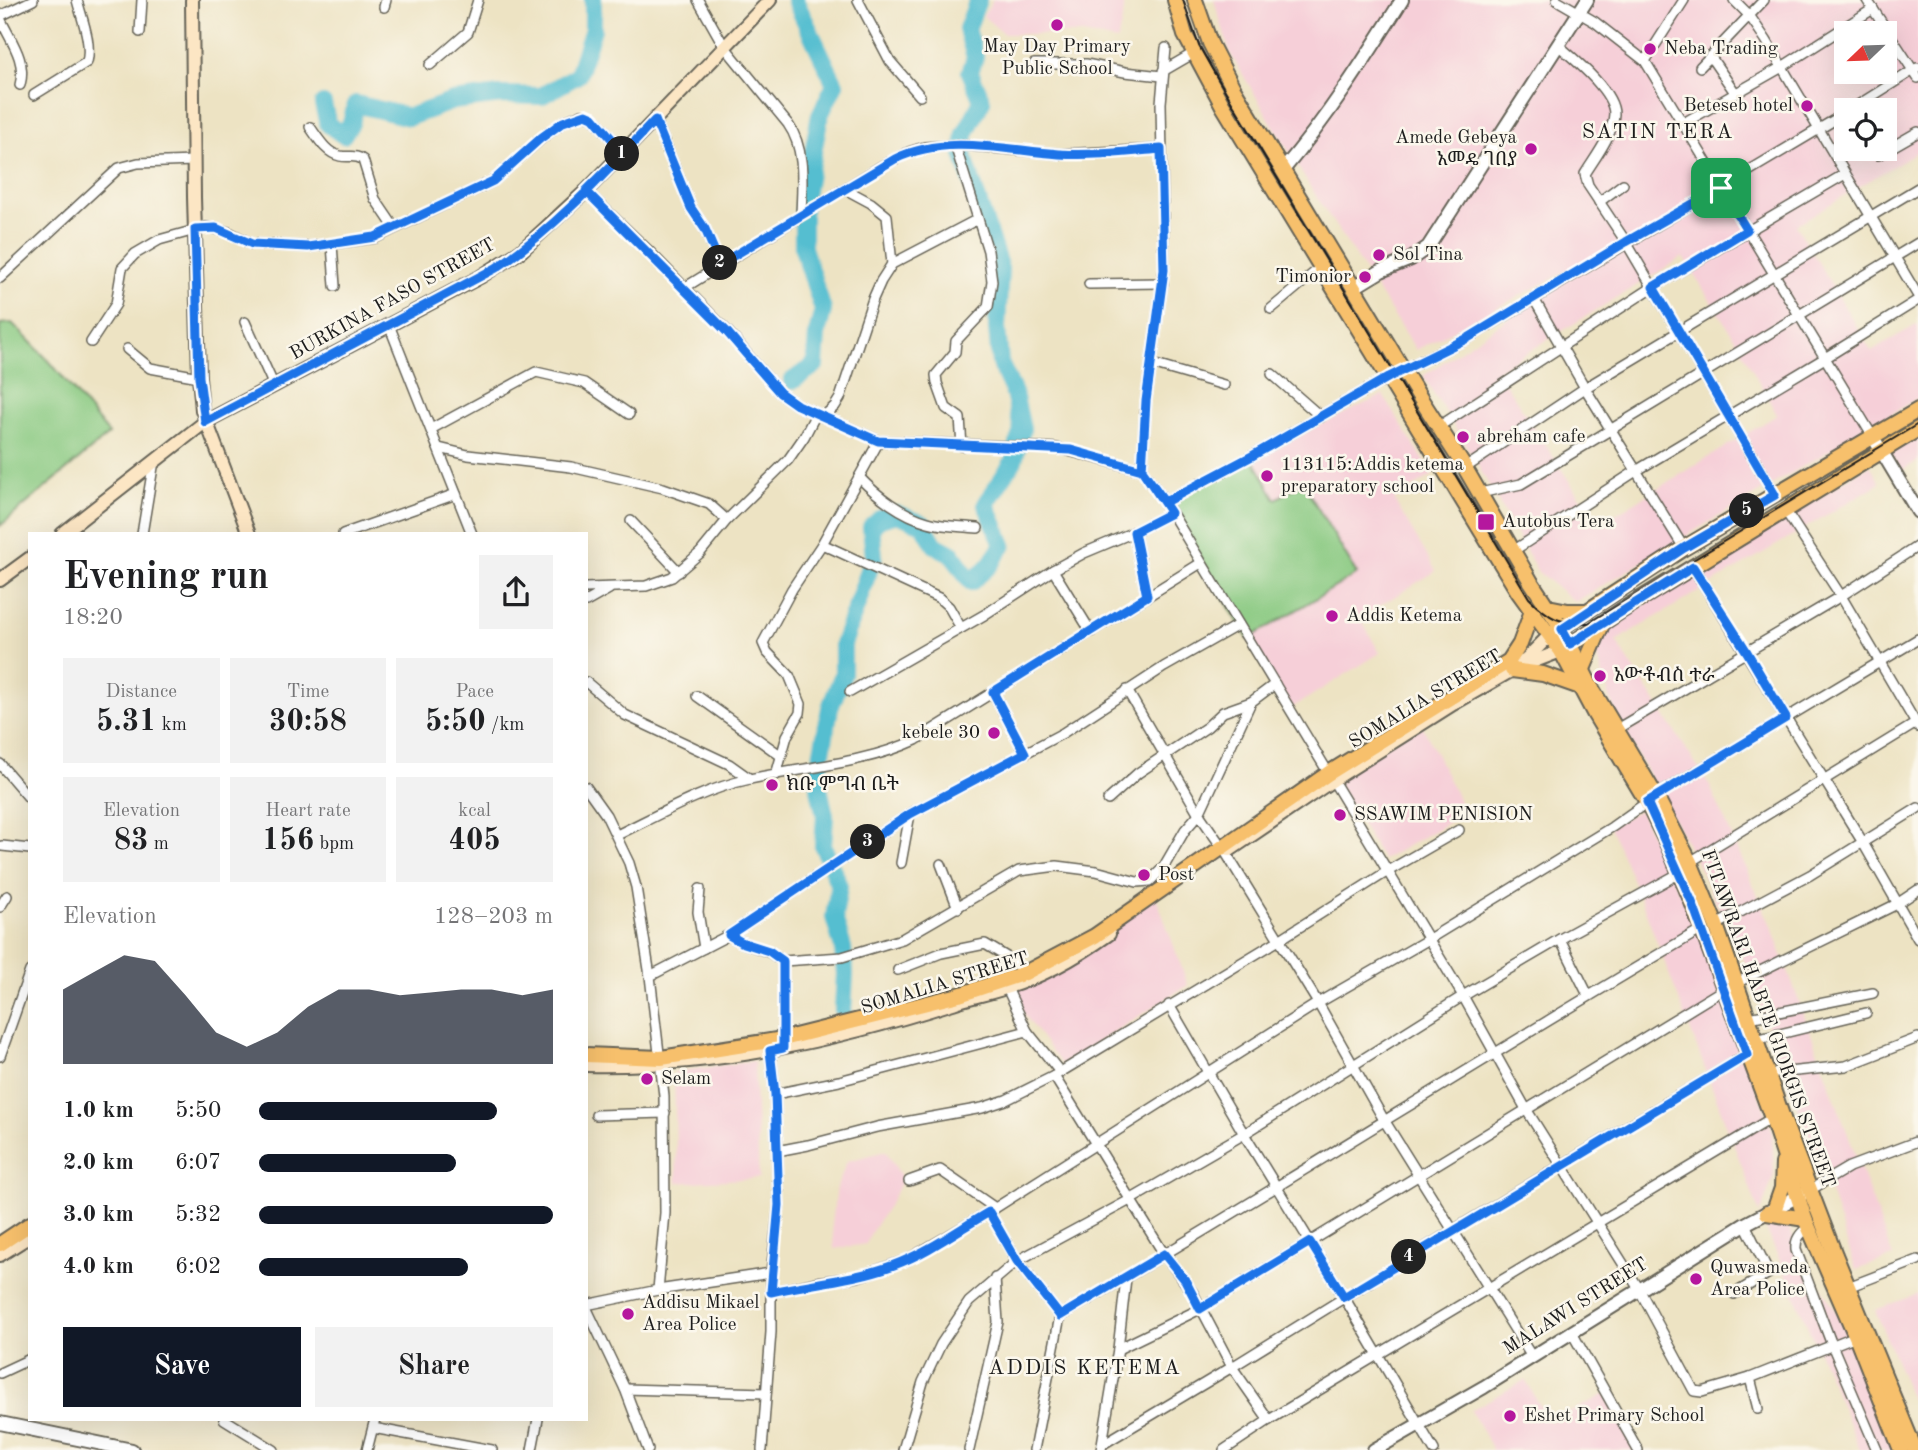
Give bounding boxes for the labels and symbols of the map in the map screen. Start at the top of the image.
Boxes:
marker: May Day Primary Public School [1049,17,1065,33]
north arrow [1834,21,1897,84]
place label: May Day Primary Public School [983,38,1131,79]
place label: Neba Trading [1664,40,1779,59]
marker: Neba Trading [1642,41,1658,57]
place label: Beteseb hotel [1683,97,1793,116]
marker: Beteseb hotel [1799,98,1815,114]
district label: SATIN TERA [1582,122,1734,143]
place label: Amede Gebeya አመዴ ገበያ [1395,129,1518,170]
pin: 1 [604,136,640,172]
marker: Amede Gebeya አመዴ ገበያ [1523,141,1539,157]
pin [1691,158,1751,218]
street label: BURKINA FASO STREET [287,236,499,364]
pin: 2 [702,246,738,280]
place label: Sol Tina [1393,246,1464,265]
marker: Sol Tina [1371,247,1387,263]
place label: Timonior [1275,268,1351,287]
marker: Timonior [1357,269,1373,285]
place label: abreham cafe [1477,428,1585,447]
marker: abreham cafe [1455,429,1471,445]
place label: 113115:Addis ketema preparatory school [1281,456,1465,497]
marker: 113115:Addis ketema preparatory school [1259,468,1275,484]
pin: 5 [1730,494,1764,528]
marker: Autobus Tera [1476,512,1496,532]
place label: Autobus Tera [1502,513,1615,532]
place label: Addis Ketema [1346,607,1463,626]
marker: Addis Ketema [1324,608,1340,624]
street label: SOMALIA STREET [1346,647,1506,753]
place label: አውቶብስ ተራ [1614,666,1715,686]
marker: አውቶብስ ተራ [1592,668,1608,684]
place label: kebele 30 [902,724,980,743]
marker: kebele 30 [986,725,1002,741]
place label: ክቡ ምግብ ቤት [786,774,900,795]
marker: ክቡ ምግብ ቤት [764,777,780,793]
place label: SSAWIM PENISION [1354,806,1533,825]
marker: SSAWIM PENISION [1332,807,1348,823]
pin: 3 [850,824,886,860]
street label: FITAWRARI HABTE GIORGIS STREET [1697,847,1837,1191]
place label: Post [1158,866,1194,885]
marker: Post [1136,867,1152,883]
street label: SOMALIA STREET [859,949,1031,1019]
place label: Selam [661,1070,711,1089]
marker: Selam [639,1071,655,1087]
pin: 4 [1392,1240,1426,1274]
street label: MALAWI STREET [1500,1255,1652,1359]
place label: Quwasmeda Area Police [1710,1259,1809,1300]
marker: Quwasmeda Area Police [1688,1271,1704,1287]
place label: Addisu Mikael Area Police [642,1294,759,1335]
marker: Addisu Mikael Area Police [620,1306,636,1322]
district label: ADDIS KETEMA [988,1358,1182,1379]
place label: Eshet Primary School [1524,1407,1704,1426]
marker: Eshet Primary School [1502,1408,1518,1424]

